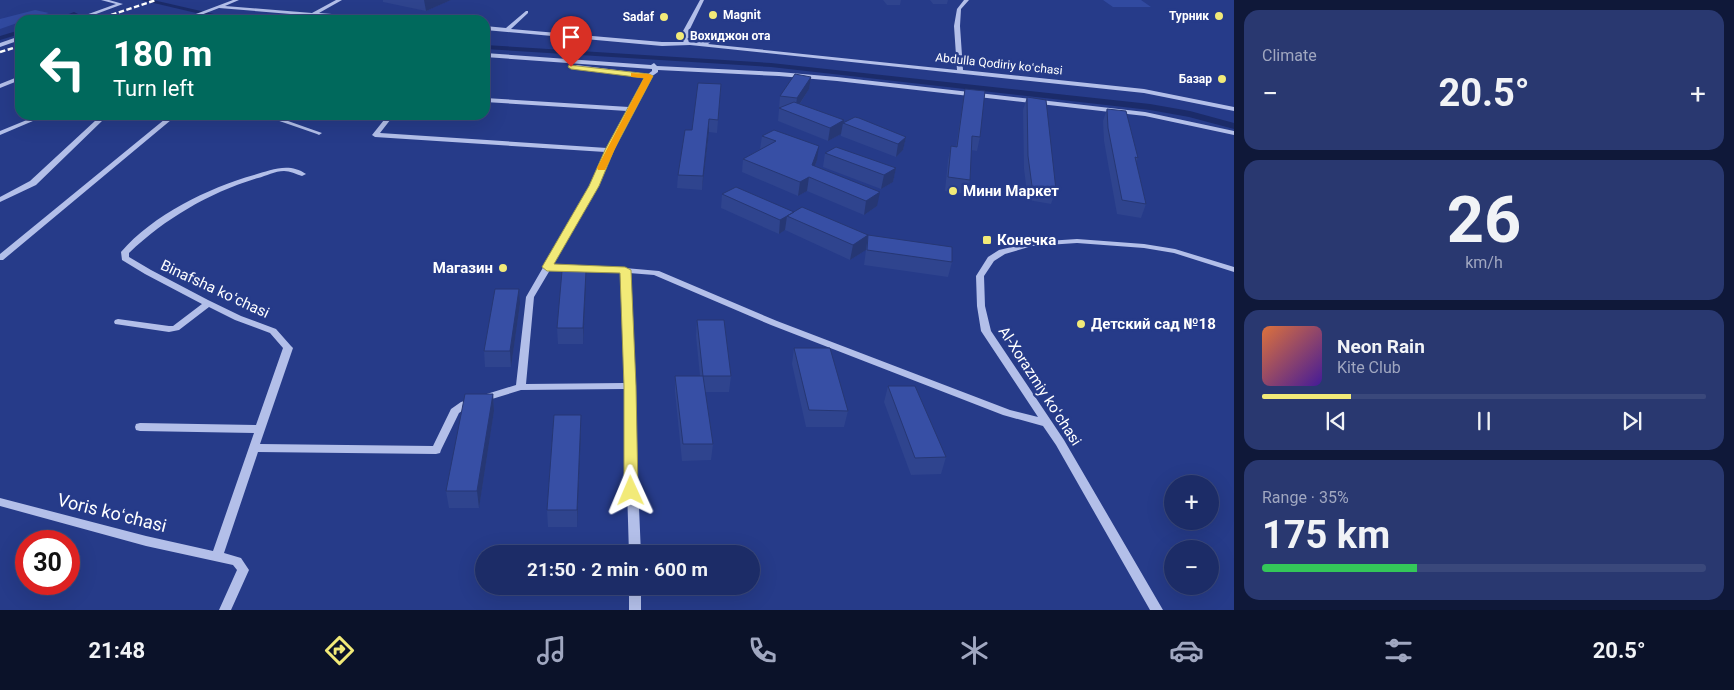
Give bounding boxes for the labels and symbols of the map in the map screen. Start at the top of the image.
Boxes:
place label: Magnit [723,8,761,22]
marker: Magnit [707,9,719,21]
place label: Турник [1169,9,1209,23]
place label: Sadaf [623,10,655,24]
marker: Турник [1213,10,1225,22]
marker: Sadaf [658,11,670,23]
pin [550,16,592,67]
place label: Вохиджон ота [690,29,771,43]
marker: Вохиджон ота [674,30,686,42]
street label: Abdulla Qodiriy koʻchasi [935,50,1063,78]
place label: Базар [1179,72,1212,86]
marker: Базар [1216,73,1228,85]
place label: Мини Маркет [963,182,1059,200]
marker: Мини Маркет [947,185,959,197]
place label: Конечка [997,231,1056,249]
marker: Конечка [981,234,993,246]
street label: Binafsha koʻchasi [158,256,272,322]
place label: Магазин [433,259,493,277]
marker: Магазин [497,262,509,274]
place label: Детский сад №18 [1091,315,1216,333]
marker: Детский сад №18 [1075,318,1087,330]
street label: Al-Xorazmiy koʻchasi [995,323,1085,449]
position arrow [604,464,656,516]
street label: Voris koʻchasi [55,489,169,536]
speed limit sign: 30 [15,530,80,595]

